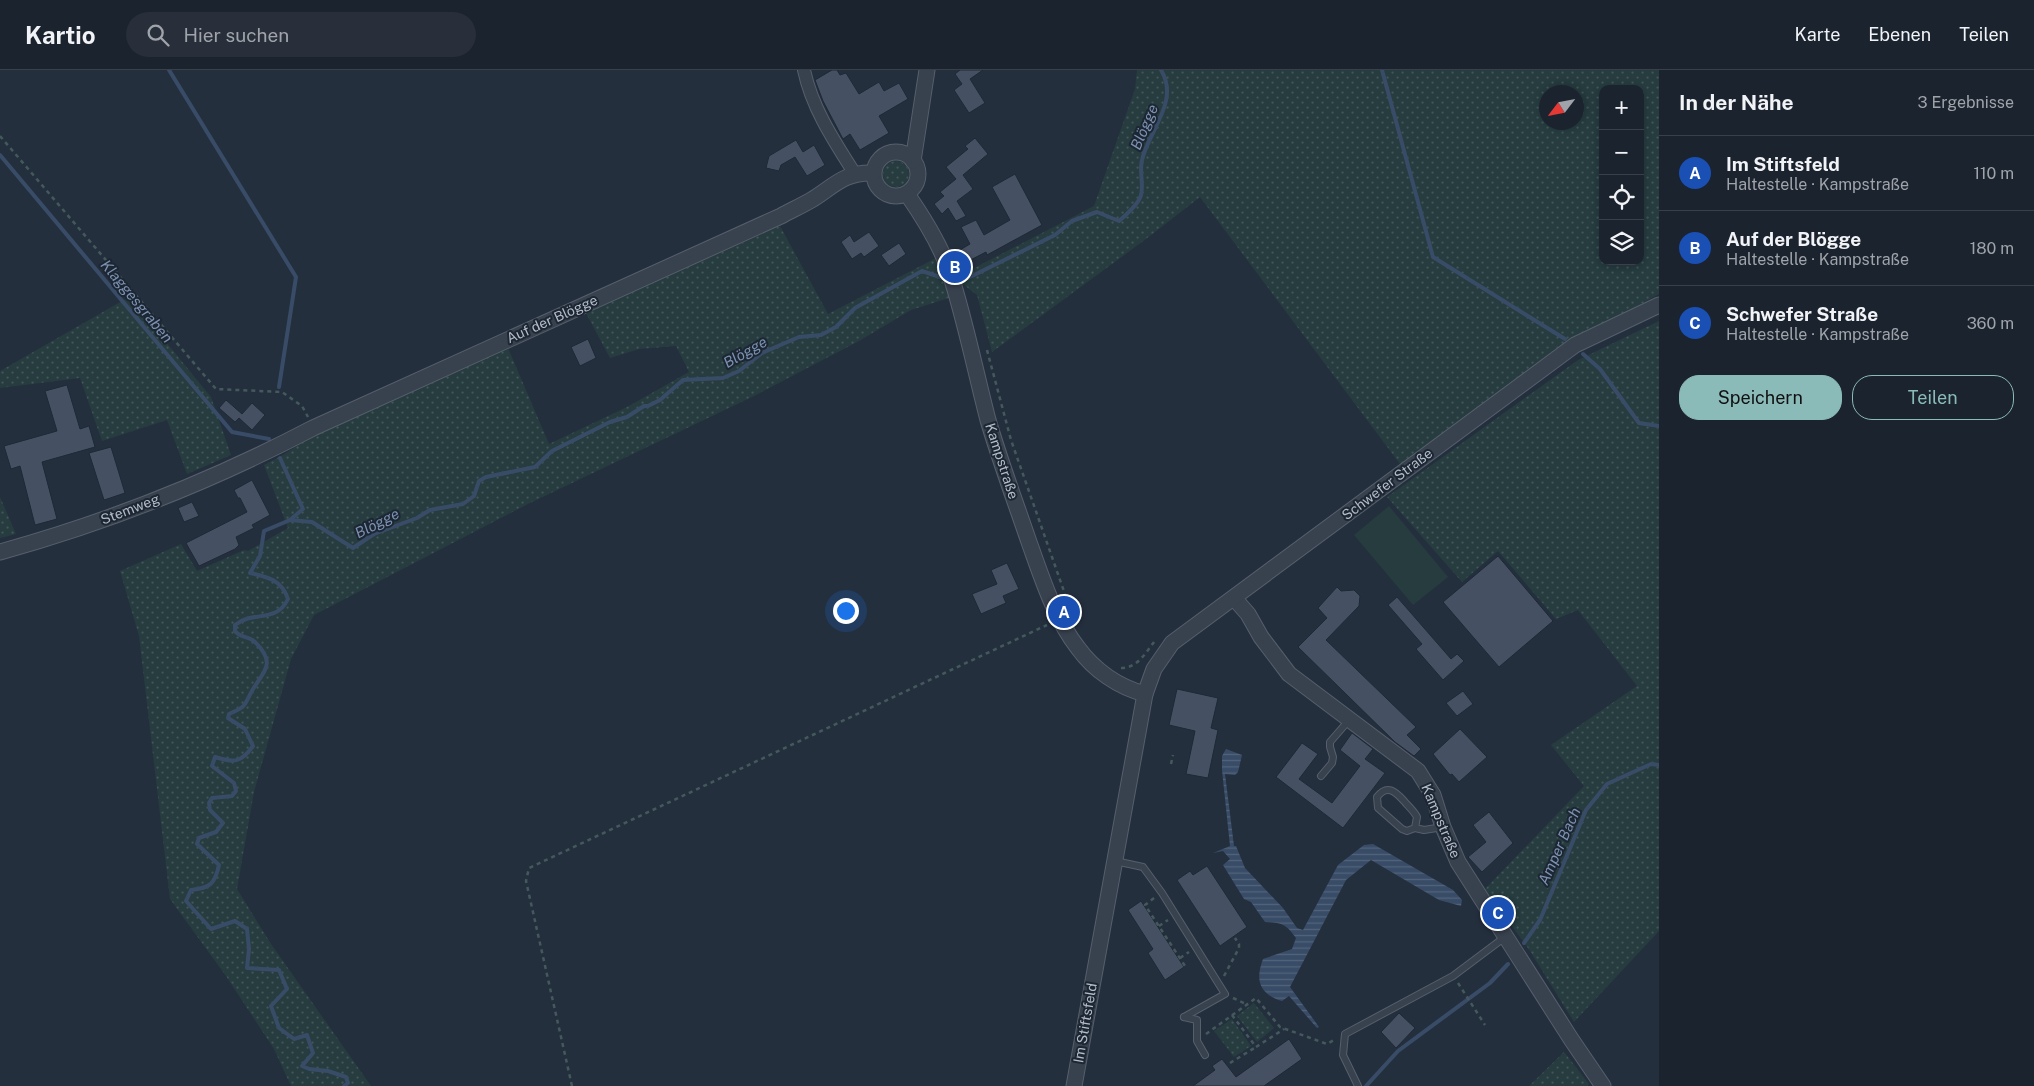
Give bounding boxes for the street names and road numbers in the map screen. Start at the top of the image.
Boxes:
street label: Auf der Blögge [504,292,600,346]
street label: Kampstraße [982,421,1022,501]
street label: Schwefer Straße [1339,445,1435,523]
street label: Stemweg [98,490,162,527]
street label: Kampstraße [1418,781,1464,861]
street label: Im Stiftsfeld [1070,982,1100,1064]

